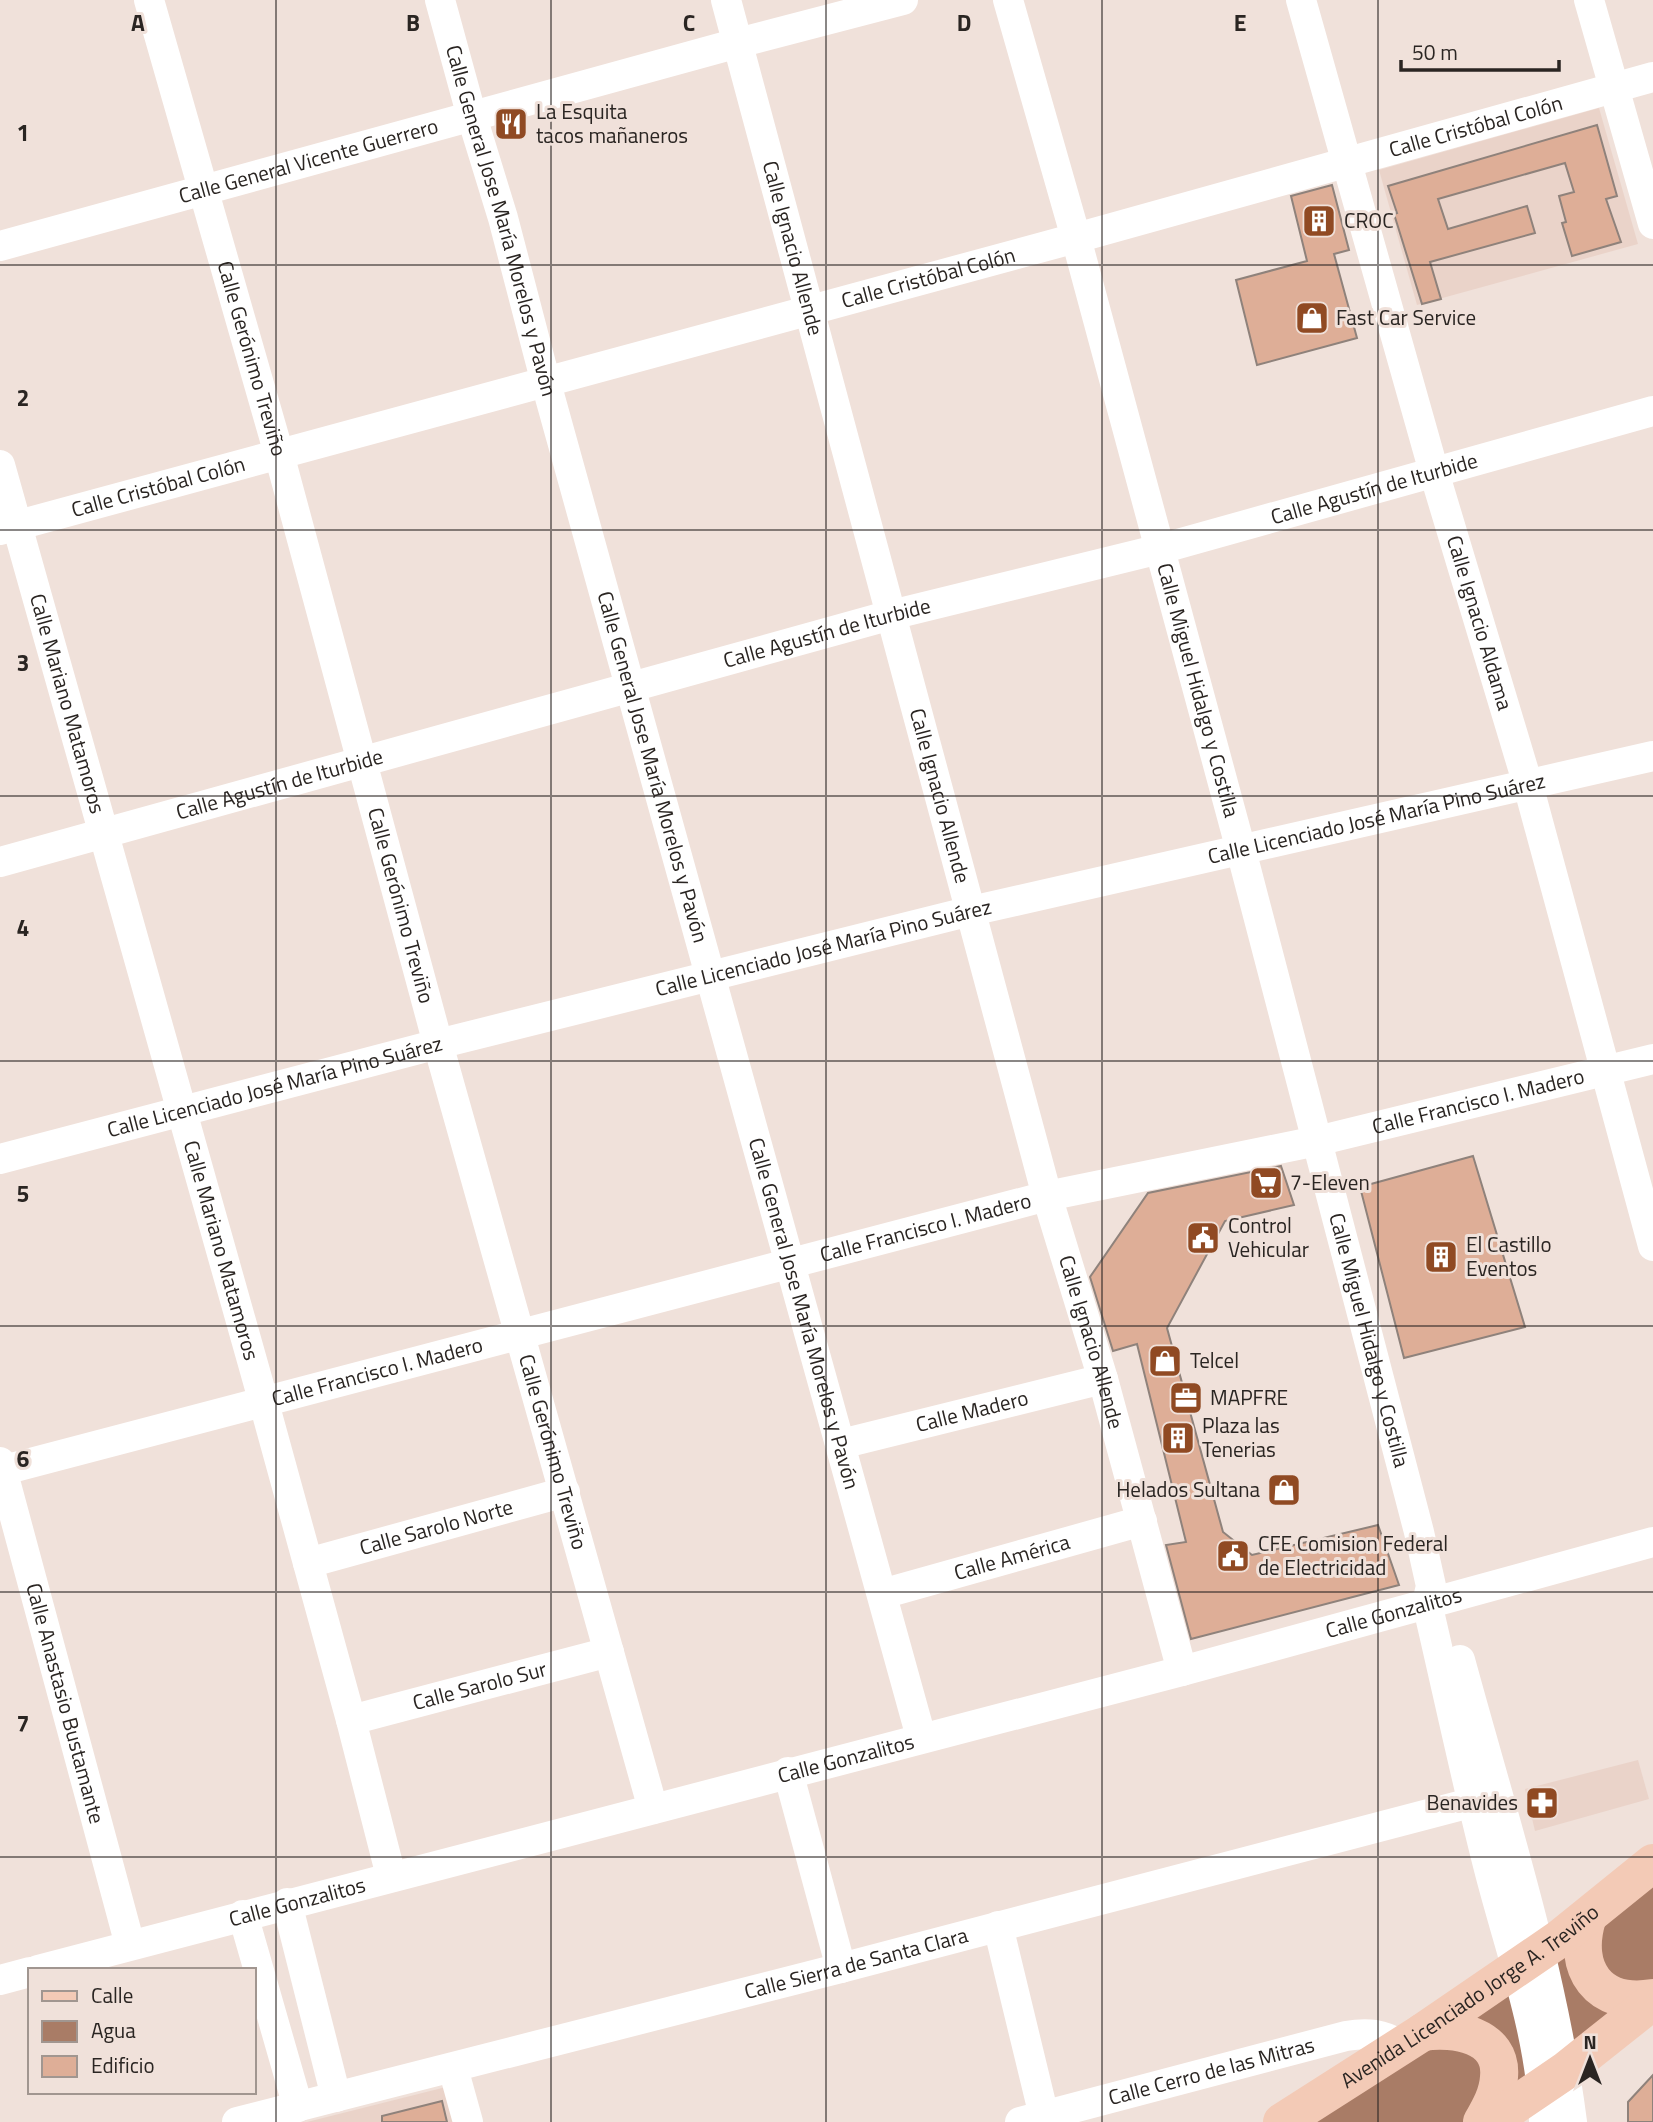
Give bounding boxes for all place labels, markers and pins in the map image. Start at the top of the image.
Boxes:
place label: La Esquita tacos mañaneros [536,95,688,151]
restaurant icon: La Esquita tacos mañaneros [492,105,530,143]
building icon: CROC [1300,202,1338,240]
place label: CROC [1344,204,1394,236]
shop icon: Fast Car Service [1293,299,1331,337]
place label: Fast Car Service [1336,301,1476,333]
supermarket icon: 7-Eleven [1247,1164,1285,1202]
place label: 7-Eleven [1290,1166,1370,1198]
place label: Control Vehicular [1228,1209,1309,1265]
public building icon: Control Vehicular [1184,1219,1222,1257]
place label: El Castillo Eventos [1466,1228,1552,1284]
building icon: El Castillo Eventos [1422,1238,1460,1276]
shop icon: Telcel [1146,1342,1184,1380]
place label: Telcel [1190,1344,1239,1376]
office icon: MAPFRE [1167,1379,1205,1417]
place label: MAPFRE [1210,1381,1288,1413]
place label: Plaza las Tenerias [1202,1409,1280,1465]
building icon: Plaza las Tenerias [1159,1419,1197,1457]
shop icon: Helados Sultana [1265,1471,1303,1509]
place label: Helados Sultana [1116,1473,1260,1505]
place label: CFE Comision Federal de Electricidad [1258,1527,1448,1583]
public building icon: CFE Comision Federal de Electricidad [1214,1537,1252,1575]
pharmacy icon: Benavides [1523,1784,1561,1822]
place label: Benavides [1427,1786,1518,1818]

